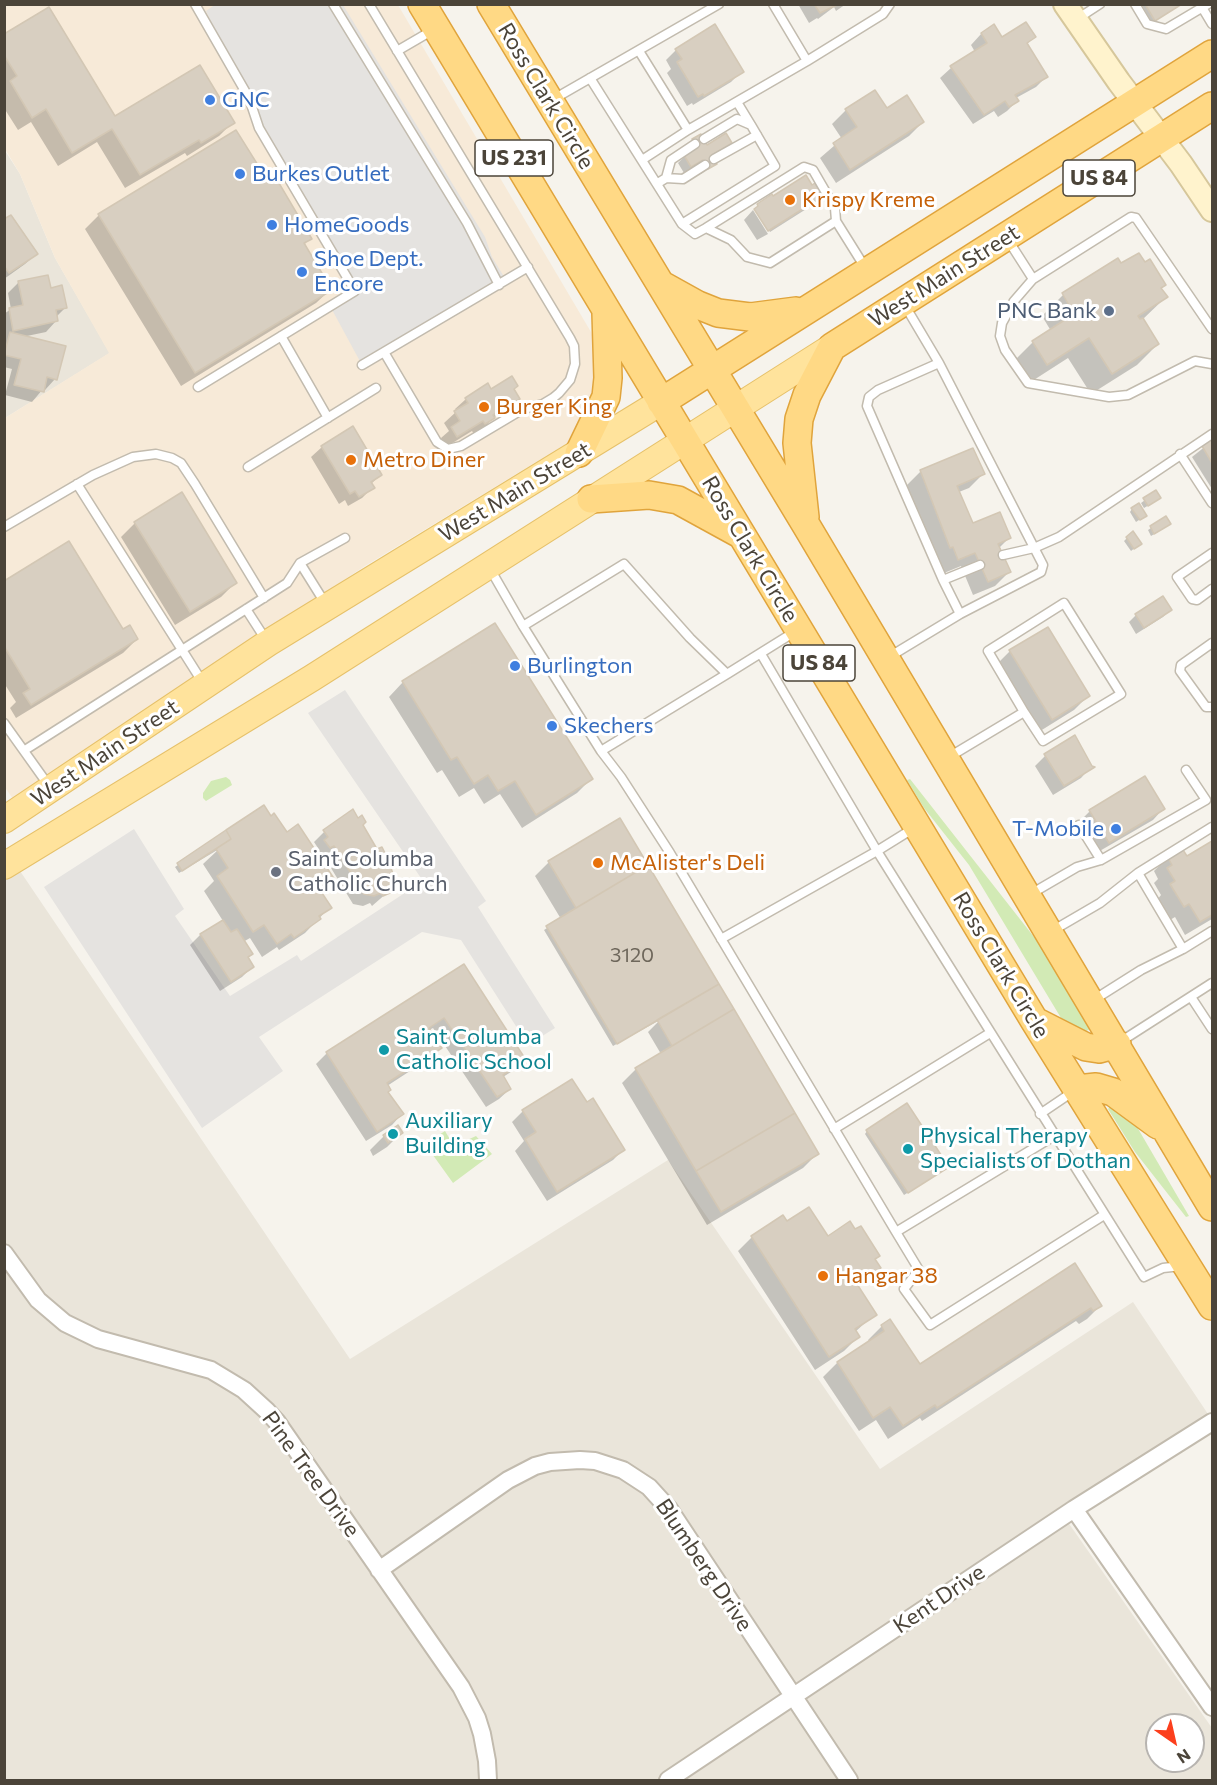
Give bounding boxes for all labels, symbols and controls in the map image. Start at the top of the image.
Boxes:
street label: Ross Clark Circle [492,18,600,174]
place label: GNC [222,87,270,113]
marker: GNC [203,93,217,107]
road number: US 231 [475,140,553,176]
road number: US 84 [1063,160,1135,196]
place label: Burkes Outlet [252,161,390,187]
marker: Burkes Outlet [233,167,247,181]
place label: Krispy Kreme [802,187,935,213]
marker: Krispy Kreme [783,193,797,207]
place label: HomeGoods [284,212,410,238]
marker: HomeGoods [265,218,279,232]
street label: West Main Street [864,219,1024,333]
place label: Shoe Dept. Encore [314,246,423,298]
marker: Shoe Dept. Encore [295,265,309,279]
place label: PNC Bank [997,298,1097,324]
marker: PNC Bank [1102,304,1116,318]
place label: Burger King [496,394,613,420]
marker: Burger King [477,400,491,414]
street label: West Main Street [434,436,596,548]
place label: Metro Diner [363,447,485,473]
marker: Metro Diner [344,453,358,467]
street label: Ross Clark Circle [696,471,804,627]
road number: US 84 [783,645,855,681]
place label: Burlington [527,653,633,679]
marker: Burlington [508,659,522,673]
street label: West Main Street [26,694,184,812]
place label: Skechers [564,713,653,739]
marker: Skechers [545,719,559,733]
place label: T-Mobile [1012,816,1104,842]
marker: T-Mobile [1109,822,1123,836]
place label: Saint Columba Catholic Church [288,846,448,897]
place label: McAlister's Deli [610,850,765,876]
marker: McAlister's Deli [591,856,605,870]
marker: Saint Columba Catholic Church [269,865,283,879]
street label: Ross Clark Circle [947,887,1055,1043]
house number: 3120 [610,943,654,967]
place label: Saint Columba Catholic School [396,1024,552,1076]
marker: Saint Columba Catholic School [377,1043,391,1057]
place label: Auxiliary Building [405,1108,493,1160]
place label: Physical Therapy Specialists of Dothan [920,1123,1131,1174]
marker: Auxiliary Building [386,1127,400,1141]
marker: Physical Therapy Specialists of Dothan [901,1142,915,1156]
place label: Hangar 38 [835,1263,938,1289]
marker: Hangar 38 [816,1269,830,1283]
street label: Pine Tree Drive [256,1406,366,1542]
street label: Blumberg Drive [650,1494,758,1636]
street label: Kent Drive [888,1559,990,1639]
north arrow [1145,1713,1205,1773]
text: N [1174,1745,1195,1768]

